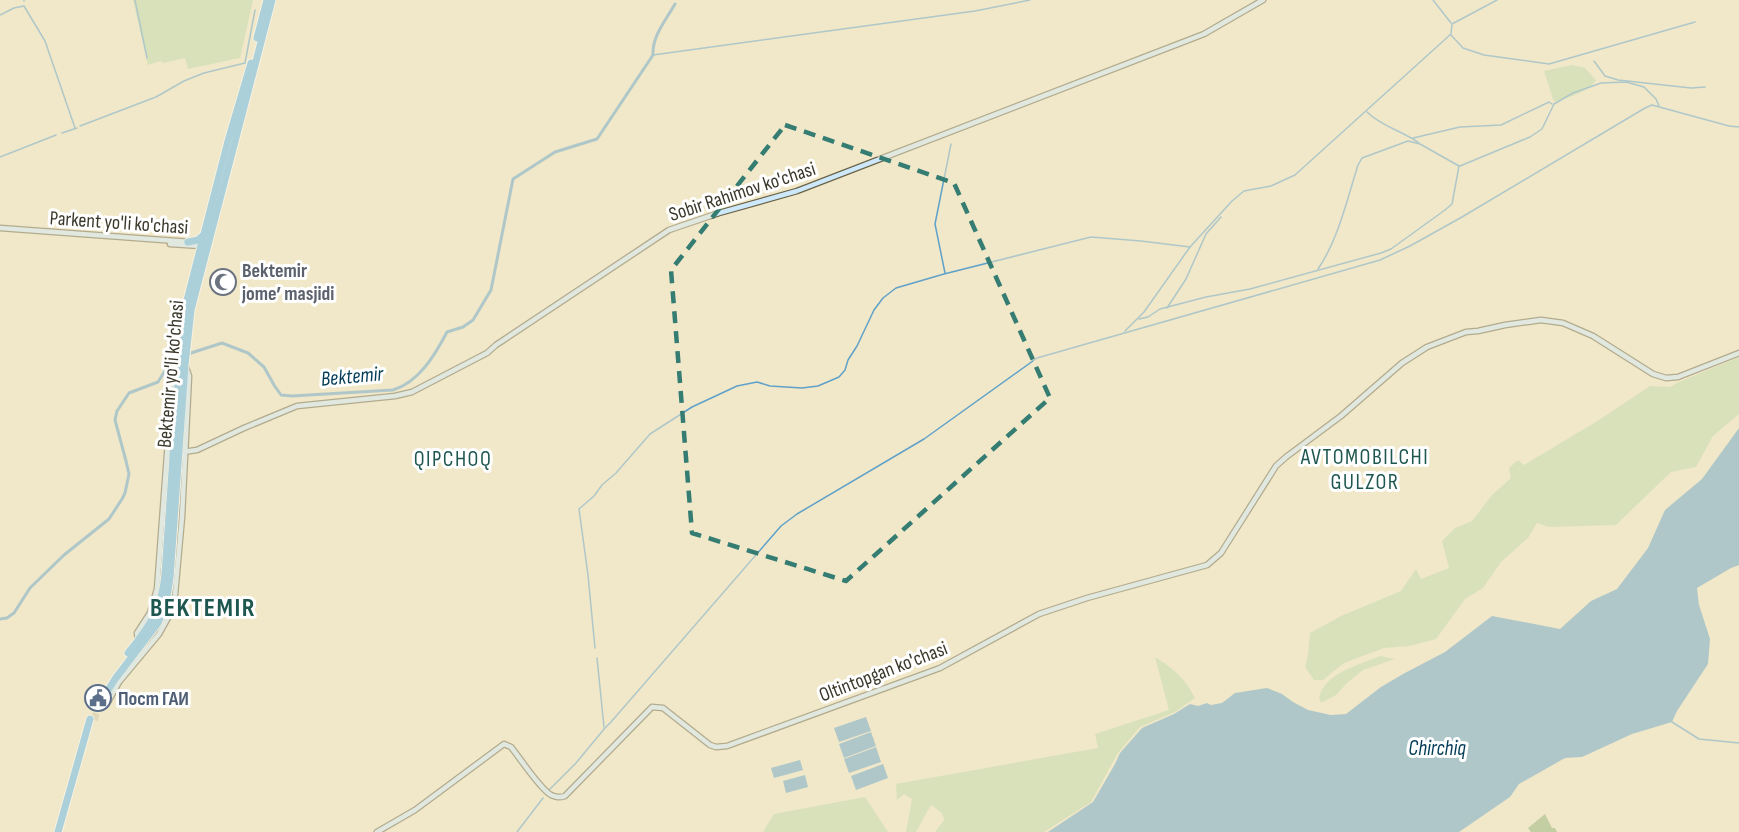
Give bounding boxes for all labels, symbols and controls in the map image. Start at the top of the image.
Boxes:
street label: Sobir Rahimov ko'chasi [666,157,819,227]
street label: Parkent yo'li ko'chasi [49,206,189,240]
place label: Bektemir jome’ masjidi [241,259,334,306]
mosque icon: Bektemir jome’ masjidi [208,267,238,297]
street label: Bektemir yo'li ko'chasi [153,299,189,449]
water label: Bektemir [320,361,385,392]
district label: AVTOMOBILCHI GULZOR [1300,444,1429,496]
district label: QIPCHOQ [414,446,492,473]
district label: BEKTEMIR [150,593,256,624]
street label: Oltintopgan ko'chasi [816,636,951,707]
public building icon: Пост ГАИ [83,683,113,713]
place label: Пост ГАИ [118,687,189,711]
water label: Chirchiq [1408,736,1466,761]

